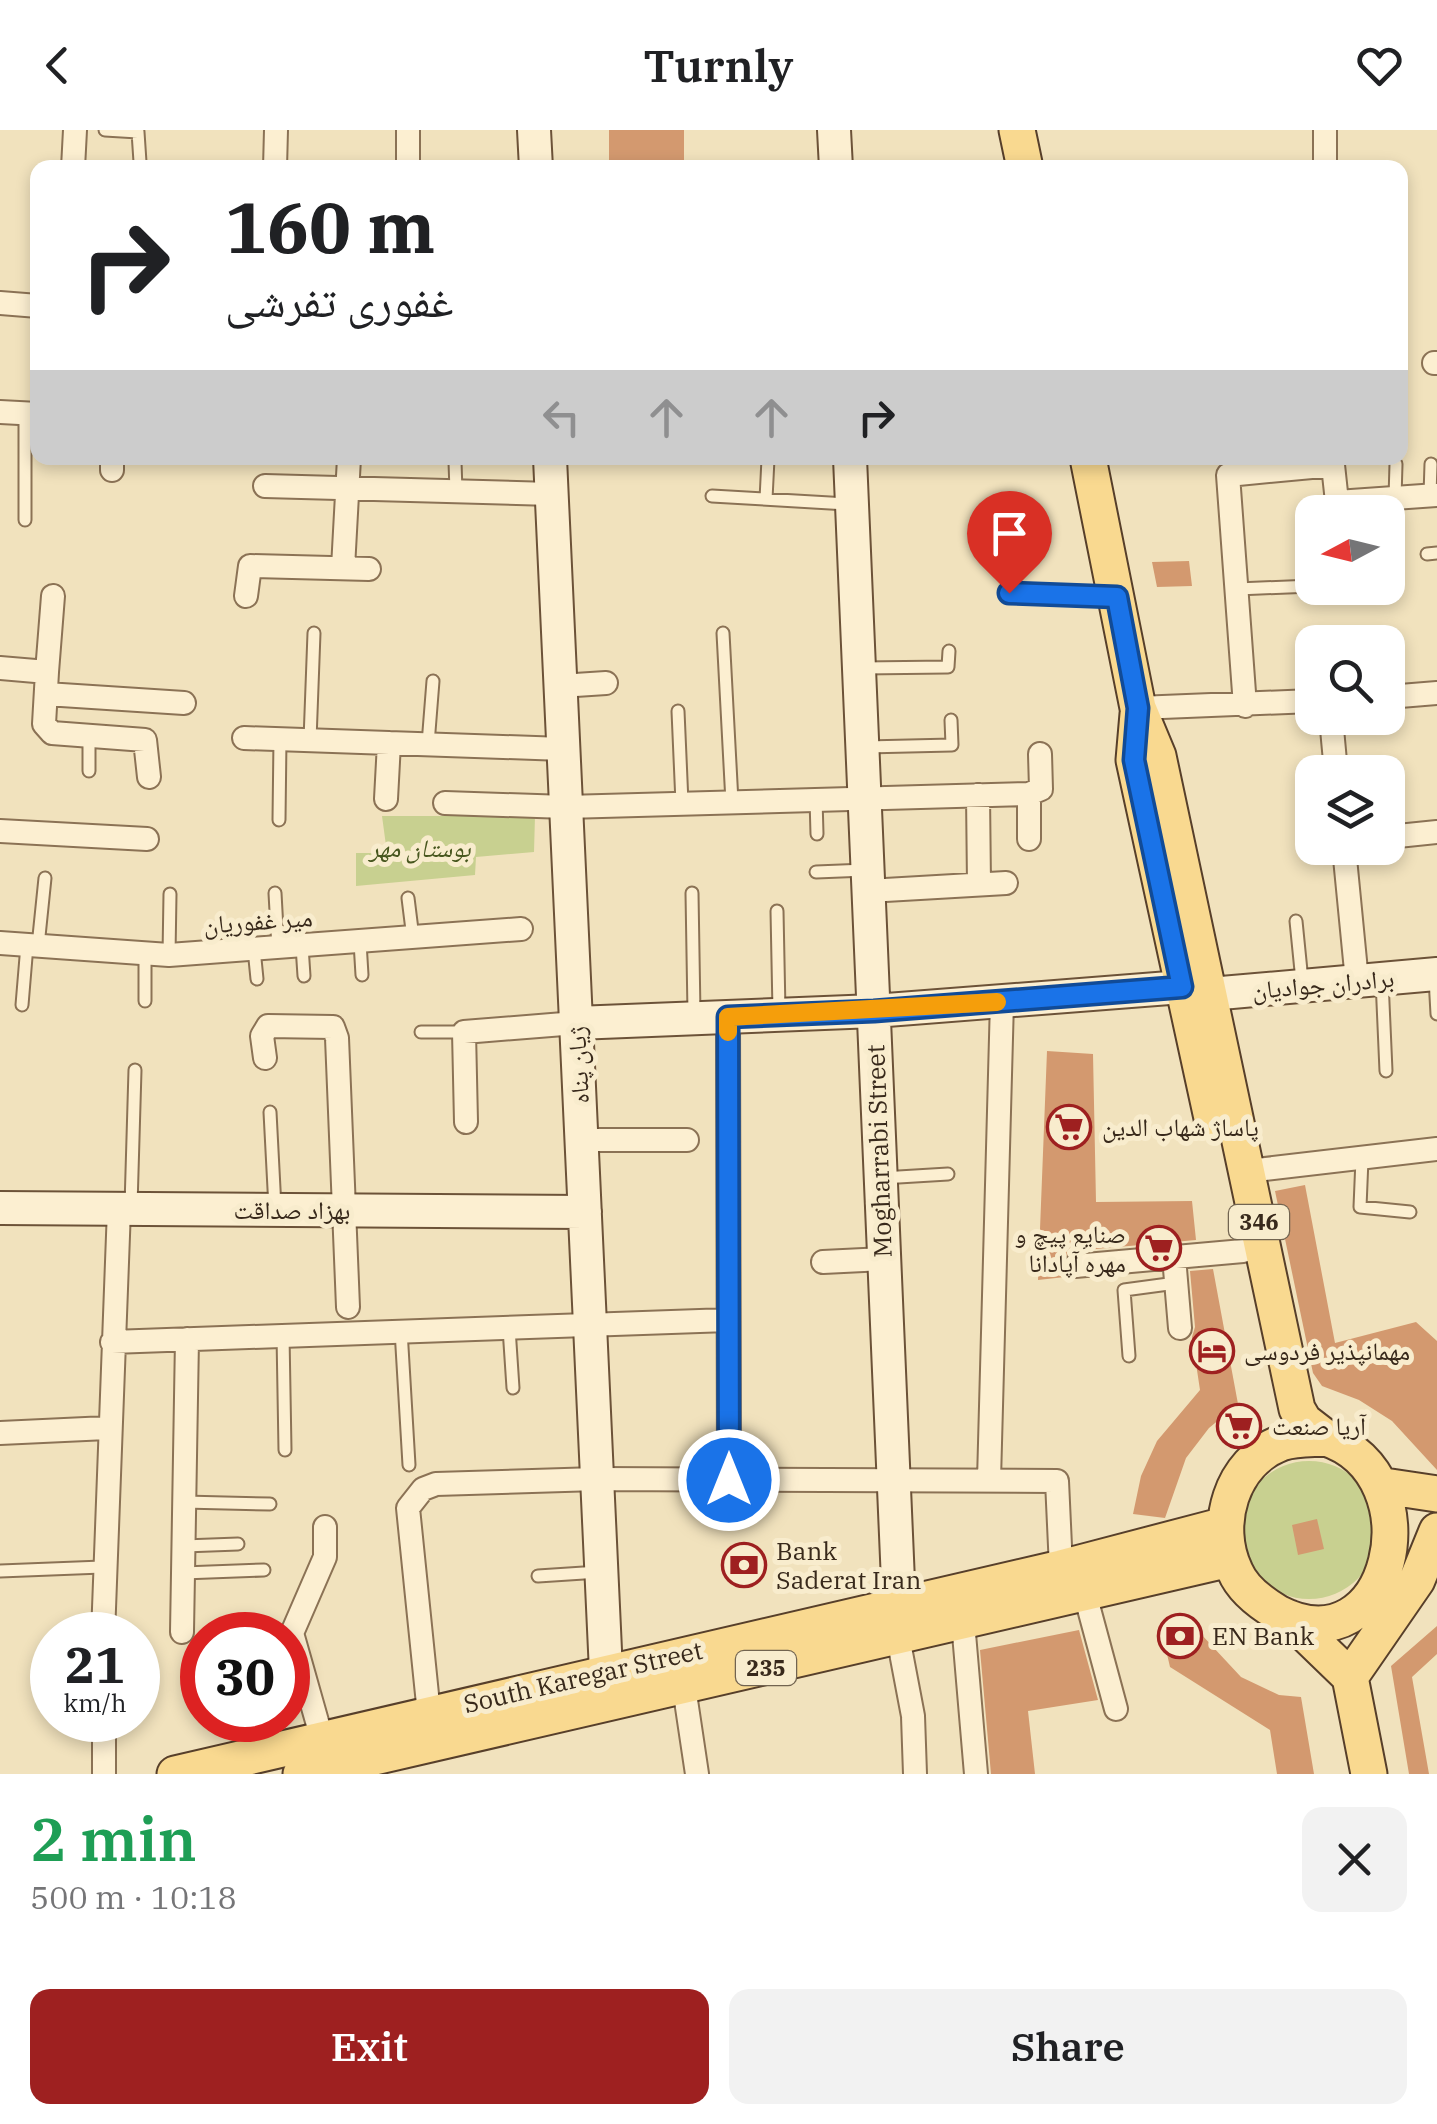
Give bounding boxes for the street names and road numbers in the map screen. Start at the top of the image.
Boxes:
street label: میر غفوریان [202,900,314,941]
street label: برادران جوادیان [1250,961,1396,1006]
street label: ژیان پناه [559,1026,596,1105]
street label: Mogharrabi Street [858,1044,899,1258]
street label: بهزاد صداقت [234,1193,350,1226]
road number: 346 [1229,1205,1289,1239]
street label: South Karegar Street [460,1633,706,1720]
road number: 235 [736,1651,796,1685]

